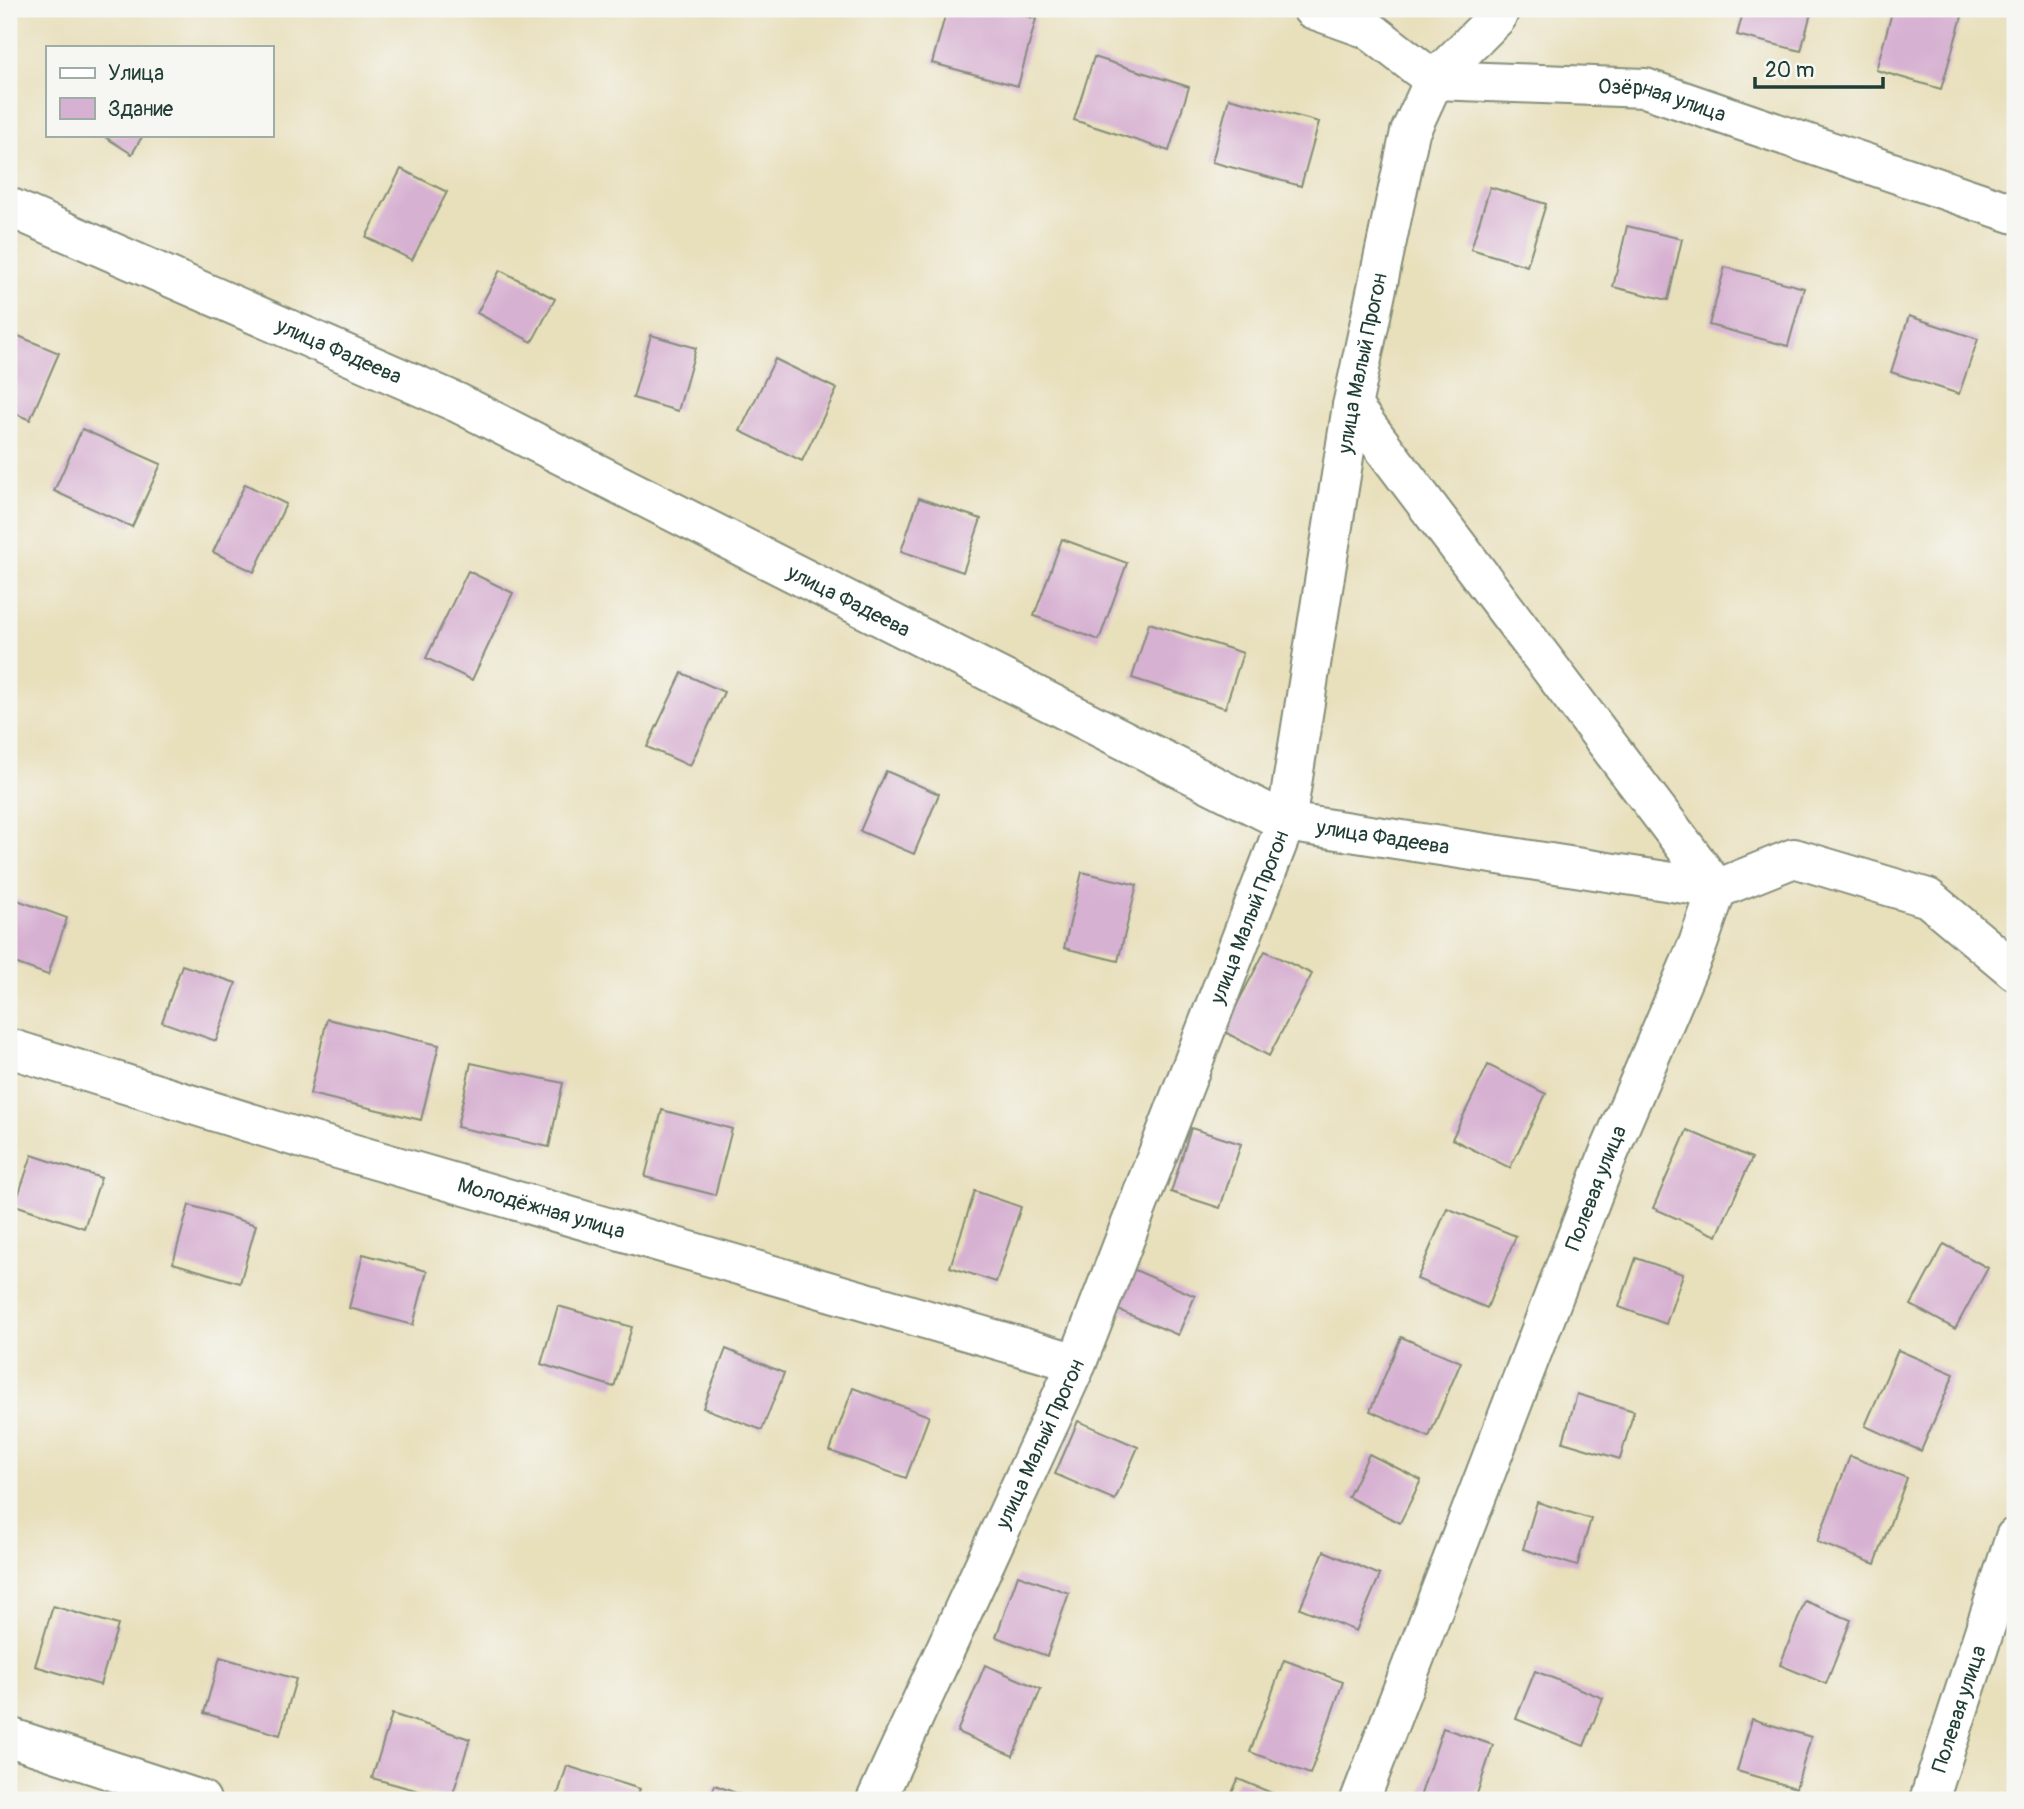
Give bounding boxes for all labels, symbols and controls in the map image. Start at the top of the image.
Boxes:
legend [46,46,273,136]
scale bar [1755,46,1882,90]
text: 20 m [1765,57,1814,84]
text: Улица [108,60,164,87]
street label: Озёрная улица [1598,73,1730,128]
text: Здание [108,96,174,123]
street label: улица Малый Прогон [1331,270,1393,457]
street label: улица Фадеева [271,311,406,390]
street label: улица Фадеева [782,558,915,643]
street label: улица Фадеева [1314,813,1451,861]
street label: улица Малый Прогон [1203,827,1295,1009]
street label: Полевая улица [1559,1121,1633,1254]
street label: Молодёжная улица [455,1171,628,1245]
street label: улица Малый Прогон [989,1355,1090,1534]
street label: Полевая улица [1925,1642,1992,1776]

